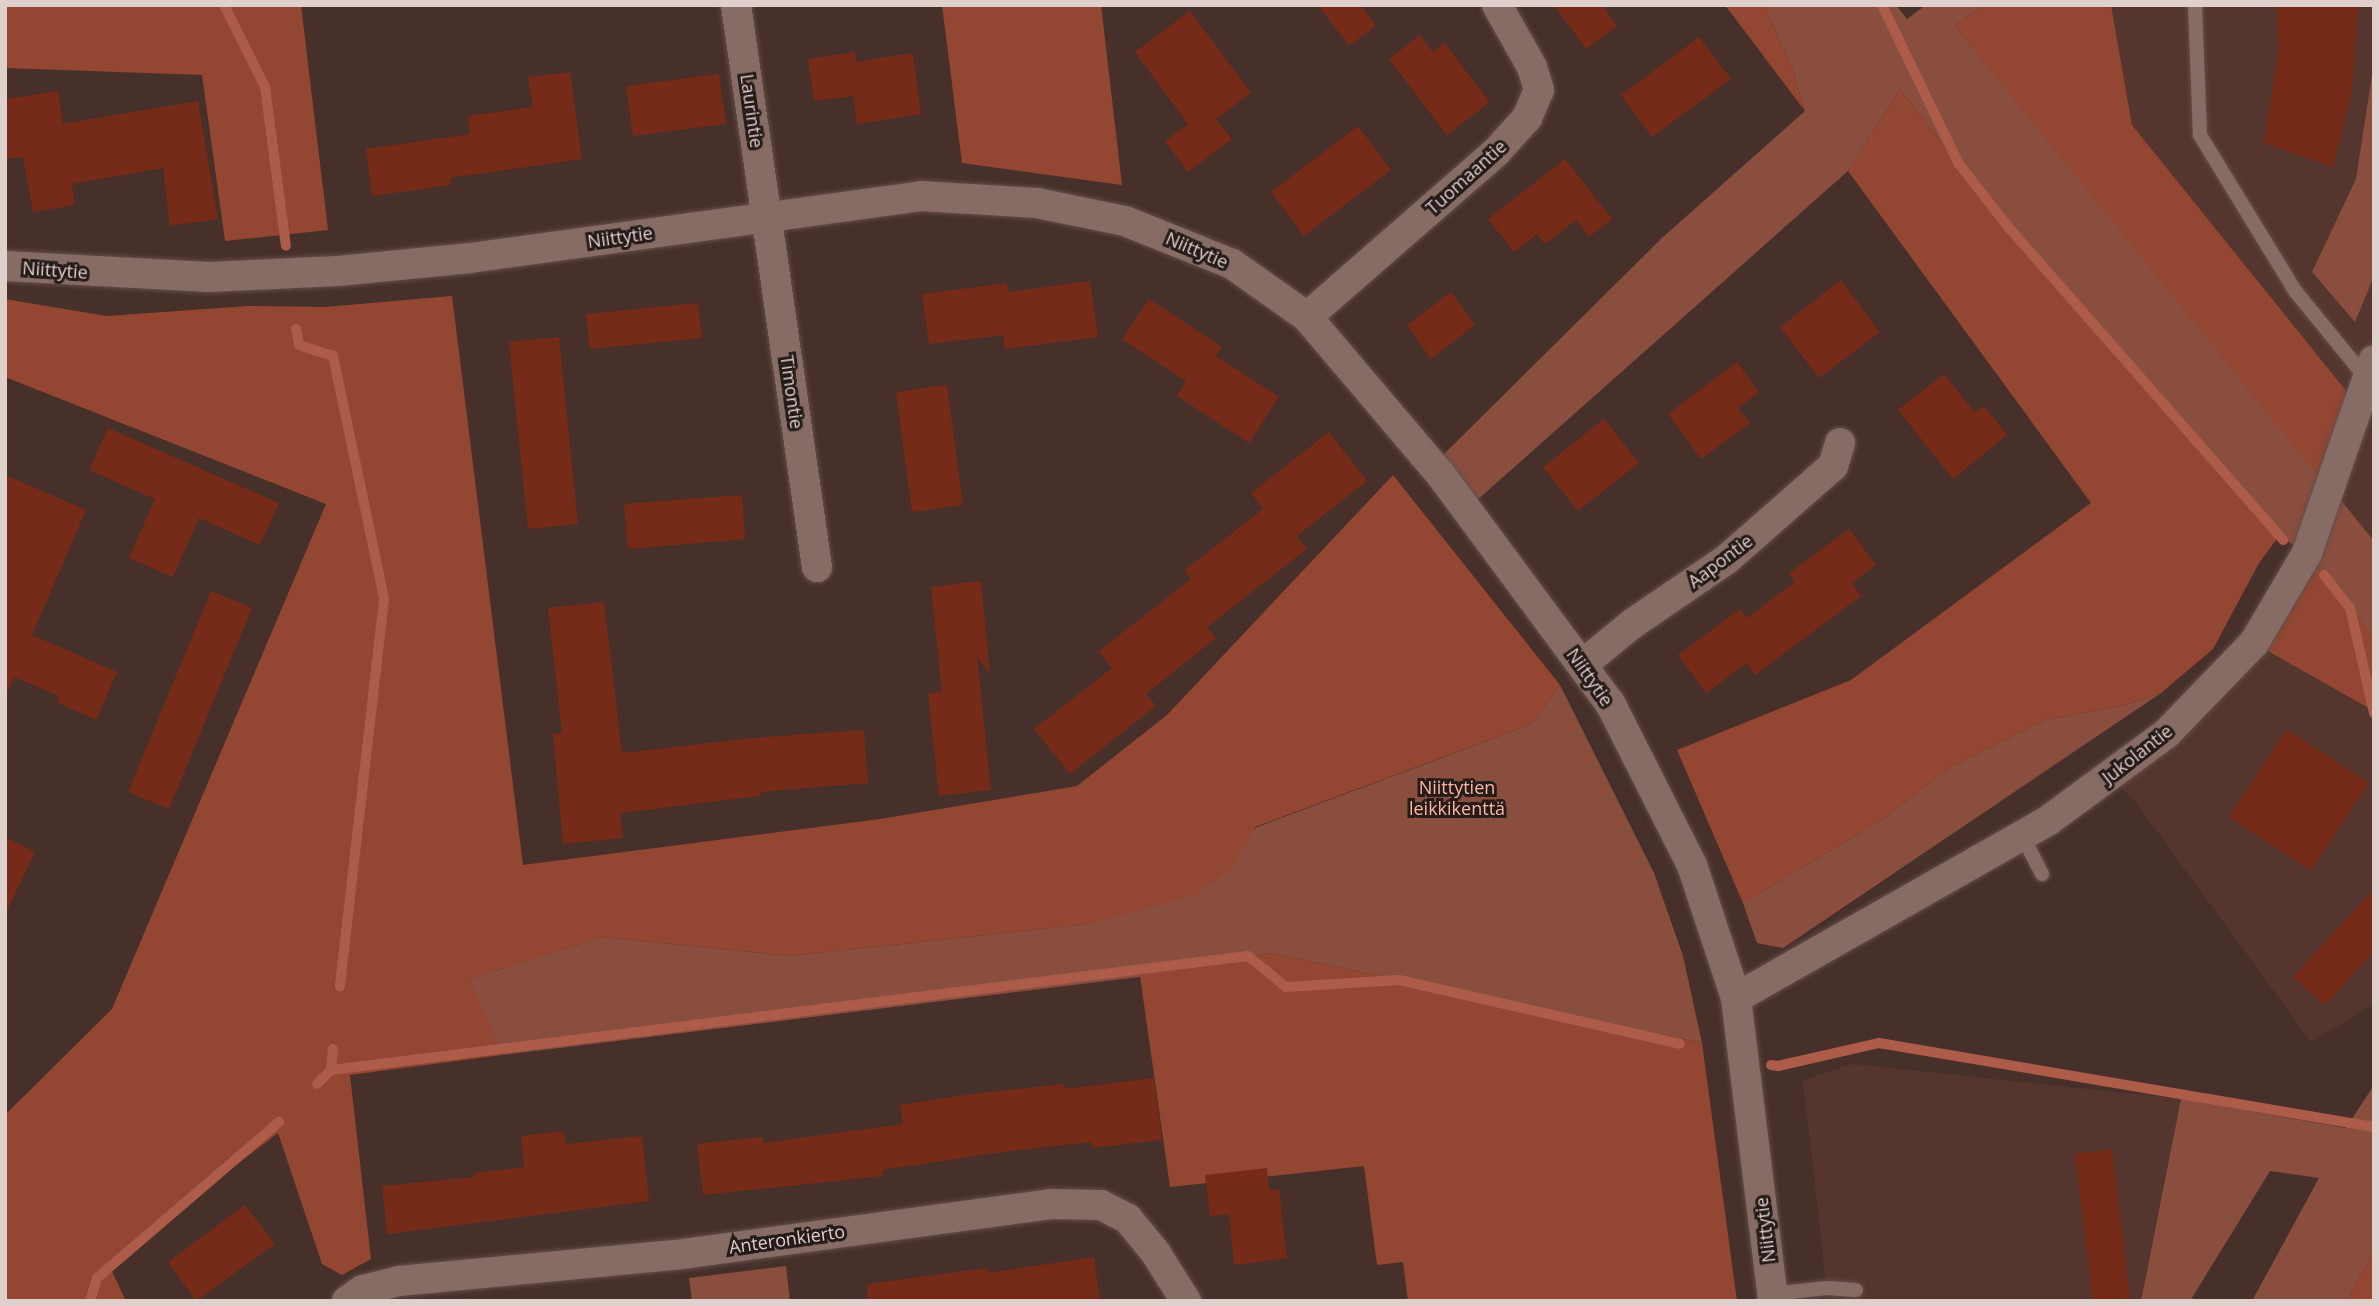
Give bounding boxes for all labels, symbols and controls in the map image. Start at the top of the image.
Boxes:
street label: Laurintie [736,73,768,149]
street label: Tuomaantie [1421,135,1511,219]
street label: Niittytie [586,222,654,252]
street label: Niittytie [1163,227,1231,273]
street label: Niittytie [22,257,88,283]
street label: Timontie [776,354,808,430]
street label: Aapontie [1683,530,1757,592]
street label: Niittytie [1562,644,1618,710]
street label: Jukolantie [2098,720,2176,788]
park label: Niittytien leikkikenttä [1409,777,1505,820]
street label: Niittytie [1750,1196,1780,1264]
street label: Anteronkierto [728,1220,846,1258]

